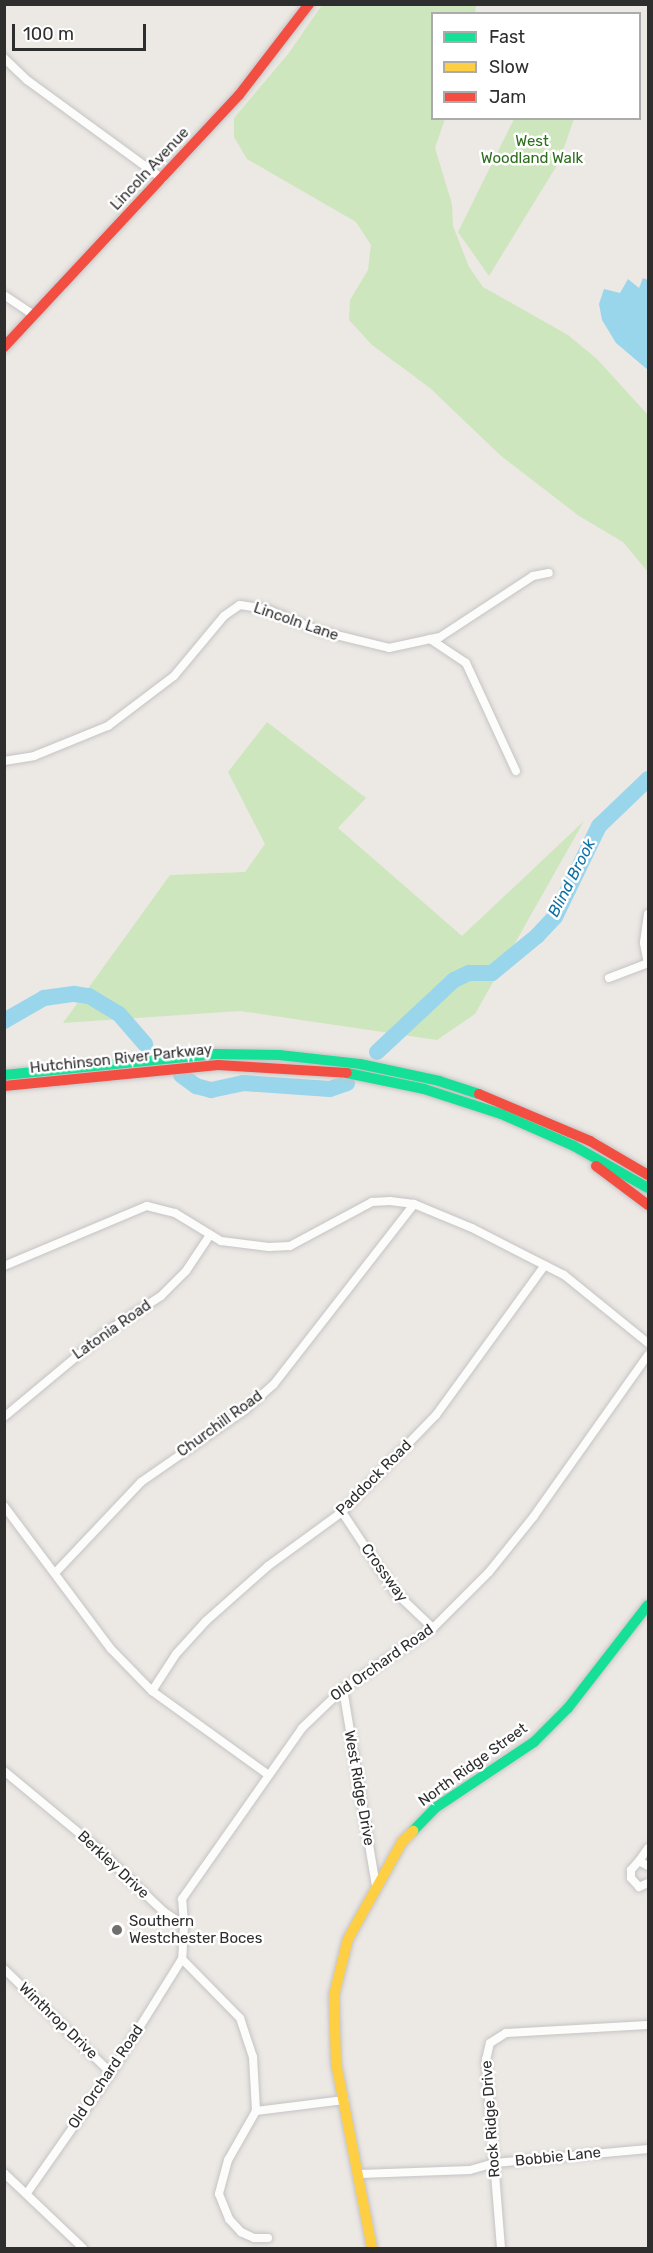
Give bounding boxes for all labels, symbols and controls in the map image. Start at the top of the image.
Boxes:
scale bar [15,12,148,50]
legend [431,12,641,120]
text: 100 m [23,23,74,45]
text: Fast [489,26,525,48]
text: Slow [489,56,529,78]
text: Jam [489,86,526,108]
street label: Lincoln Avenue [107,124,193,214]
park label: West Woodland Walk [481,132,583,167]
street label: Lincoln Lane [251,599,341,645]
water label: Blind Brook [544,836,600,920]
street label: Hutchinson River Parkway [29,1040,213,1078]
street label: Latonia Road [69,1296,155,1364]
street label: Churchill Road [174,1387,266,1461]
street label: Paddock Road [332,1436,416,1520]
street label: Crossway [357,1540,411,1606]
street label: Old Orchard Road [327,1621,437,1705]
street label: North Ridge Street [415,1719,531,1811]
street label: West Ridge Drive [340,1729,378,1847]
street label: Berkley Drive [73,1827,153,1903]
place label: Southern Westchester Boces [129,1912,263,1947]
marker: Southern Westchester Boces [110,1923,124,1937]
street label: Winthrop Drive [15,1979,101,2063]
street label: Old Orchard Road [65,2022,147,2132]
street label: Rock Ridge Drive [478,2060,504,2178]
street label: Bobbie Lane [514,2144,602,2170]

